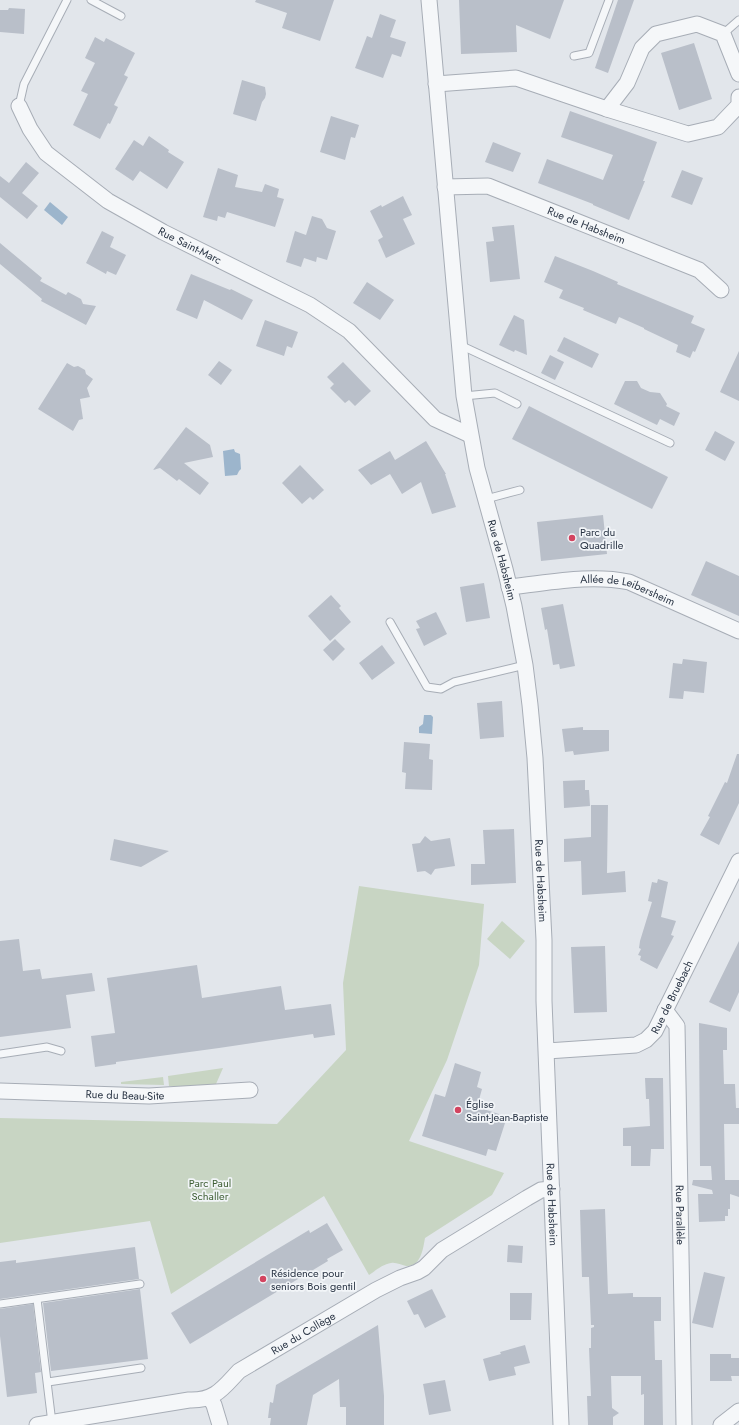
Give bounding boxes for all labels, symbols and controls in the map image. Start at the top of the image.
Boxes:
street label: Rue de Habsheim [545,202,628,248]
street label: Rue Saint-Marc [155,223,224,268]
street label: Rue de Habsheim [484,518,520,602]
place label: Parc du Quadrille [580,524,624,553]
marker: Parc du Quadrille [567,533,577,543]
street label: Allée de Leibersheim [580,571,678,610]
street label: Rue de Habsheim [531,839,551,923]
street label: Rue de Bruebach [647,958,697,1037]
street label: Rue du Beau-Site [85,1086,165,1104]
place label: Église Saint-Jean-Baptiste [466,1096,549,1125]
marker: Église Saint-Jean-Baptiste [453,1105,463,1115]
street label: Rue de Habsheim [543,1163,562,1246]
park label: Parc Paul Schaller [189,1175,231,1204]
street label: Rue Parallèle [672,1185,689,1245]
place label: Résidence pour seniors Bois gentil [271,1265,356,1294]
marker: Résidence pour seniors Bois gentil [258,1274,268,1284]
street label: Rue du Collège [268,1308,339,1358]

